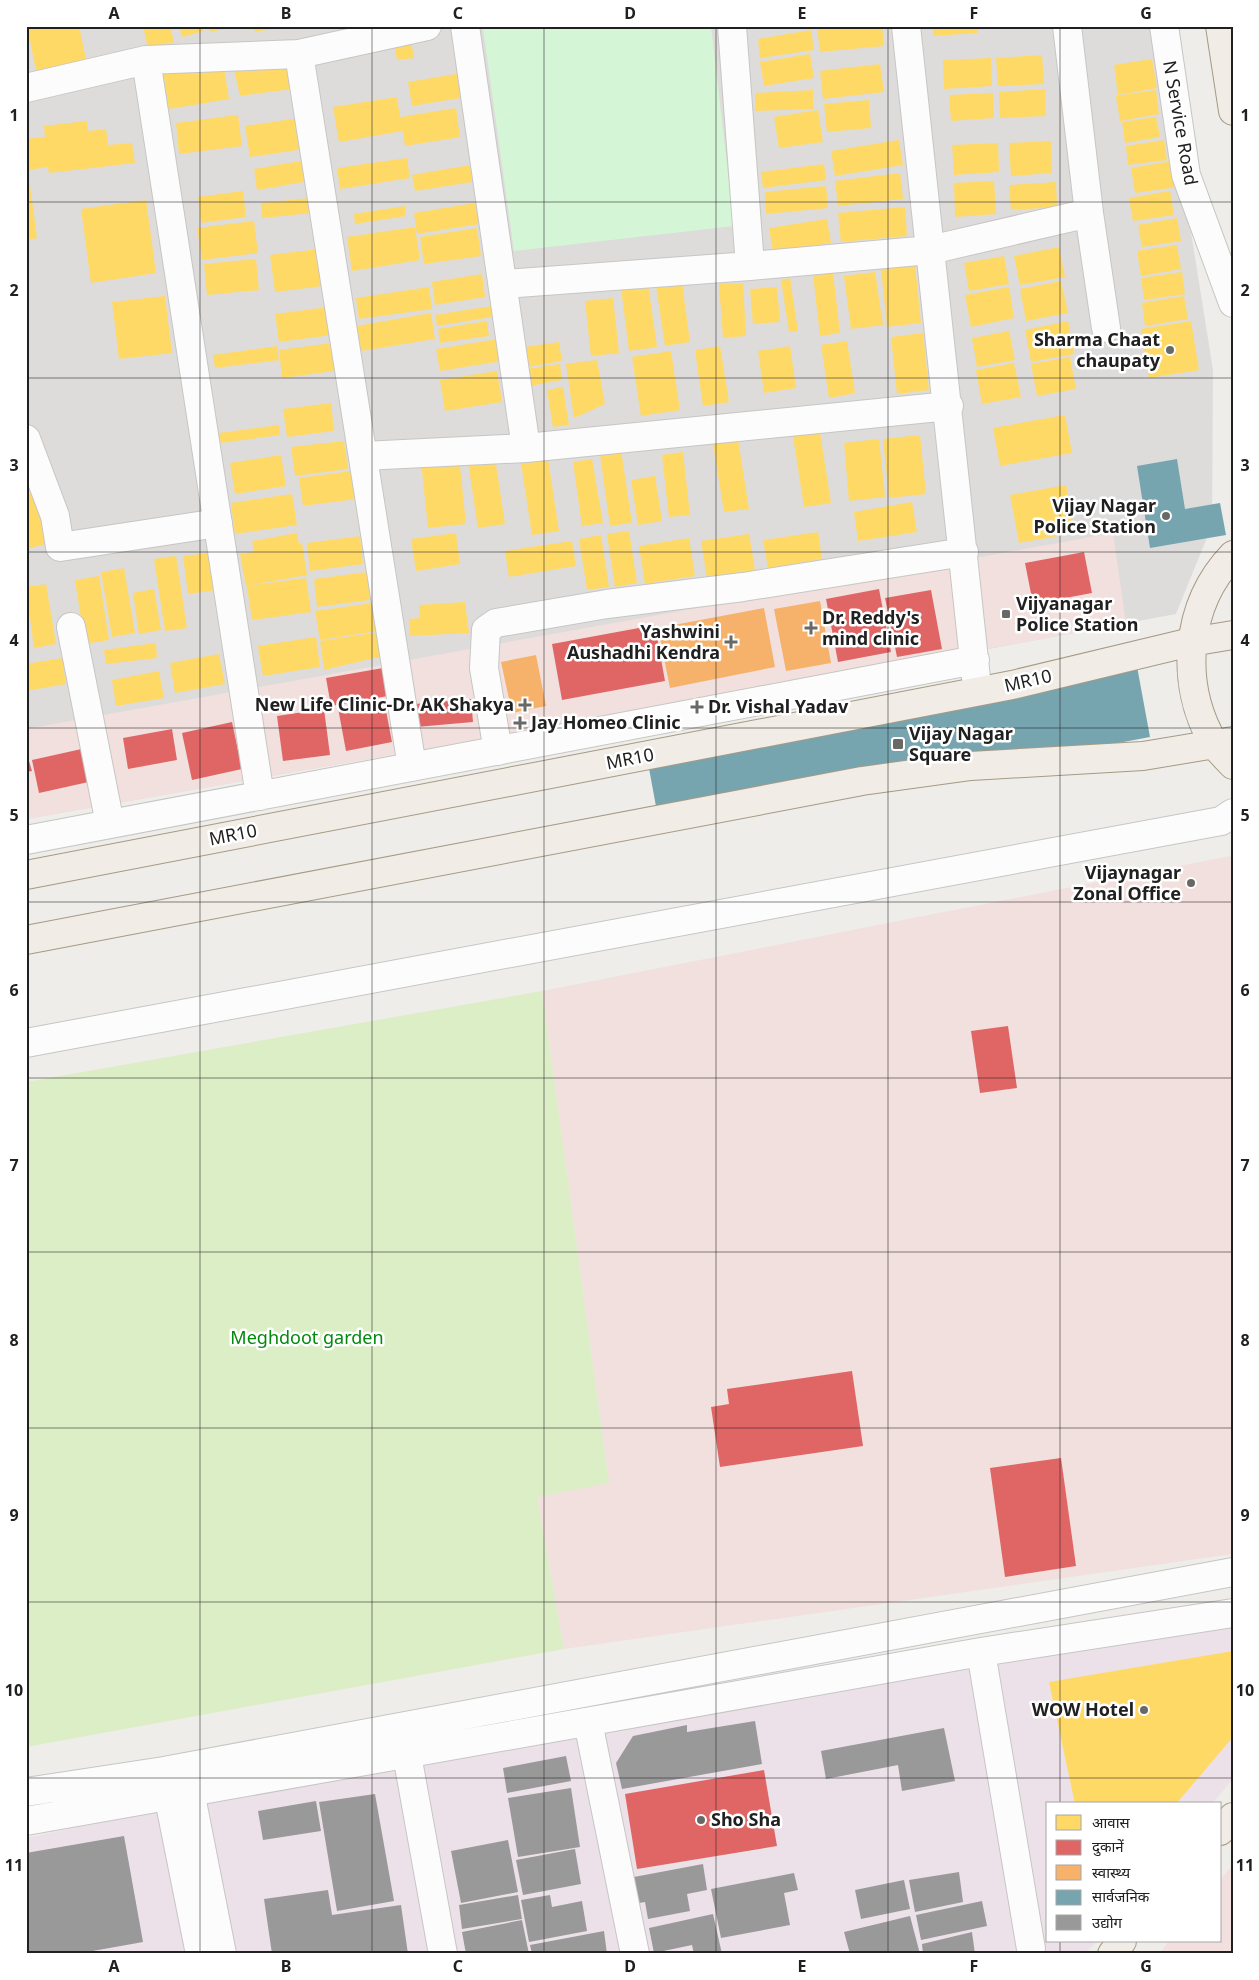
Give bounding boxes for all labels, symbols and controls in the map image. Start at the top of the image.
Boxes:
text: A [108,2,120,24]
text: B [281,2,291,24]
text: C [453,2,463,24]
text: D [624,2,636,24]
text: E [798,2,807,24]
text: F [970,2,978,24]
text: G [1140,2,1152,24]
street label: N Service Road [1158,59,1204,187]
text: 1 [9,104,19,126]
text: 1 [1240,104,1250,126]
text: 2 [9,279,19,301]
text: 2 [1240,279,1250,301]
place label: Sharma Chaat chaupaty [1034,327,1161,372]
marker: Sharma Chaat chaupaty [1164,344,1176,356]
text: 3 [9,454,19,476]
text: 3 [1240,454,1250,476]
place label: Vijay Nagar Police Station [1033,493,1156,538]
marker: Vijay Nagar Police Station [1160,510,1172,522]
place label: Vijyanagar Police Station [1016,591,1139,636]
place label: Dr. Reddy's mind clinic [822,605,920,650]
marker: Vijyanagar Police Station [1000,608,1012,620]
place label: Yashwini Aushadhi Kendra [567,619,720,664]
marker: Dr. Reddy's mind clinic [804,621,818,635]
text: 4 [9,629,19,651]
text: 4 [1240,629,1250,651]
marker: Yashwini Aushadhi Kendra [724,635,738,649]
street label: MR10 [1002,663,1054,697]
place label: New Life Clinic-Dr. AK Shakya [255,692,514,716]
place label: Dr. Vishal Yadav [708,694,849,718]
marker: New Life Clinic-Dr. AK Shakya [518,698,532,712]
marker: Dr. Vishal Yadav [690,700,704,714]
place label: Jay Homeo Clinic [529,710,681,734]
marker: Jay Homeo Clinic [513,716,527,730]
place label: Vijay Nagar Square [909,721,1013,766]
marker: Vijay Nagar Square [891,737,905,751]
street label: MR10 [604,742,656,774]
text: 5 [9,804,19,826]
text: 5 [1240,804,1250,826]
street label: MR10 [207,818,259,850]
place label: Vijaynagar Zonal Office [1073,860,1181,905]
marker: Vijaynagar Zonal Office [1185,877,1197,889]
text: 6 [9,979,19,1001]
text: 6 [1240,979,1250,1001]
text: 7 [9,1154,19,1176]
text: 7 [1240,1154,1250,1176]
park label: Meghdoot garden [230,1325,384,1349]
text: 8 [9,1329,19,1351]
text: 8 [1240,1329,1250,1351]
text: 9 [9,1504,19,1526]
text: 9 [1240,1504,1250,1526]
text: 10 [5,1679,23,1701]
text: 10 [1236,1679,1254,1701]
place label: WOW Hotel [1032,1697,1134,1721]
marker: WOW Hotel [1138,1704,1150,1716]
legend [1046,1802,1222,1942]
place label: Sho Sha [711,1807,781,1831]
text: आवास [1092,1812,1131,1832]
marker: Sho Sha [695,1814,707,1826]
text: दुकानें [1092,1836,1124,1857]
text: 11 [5,1854,23,1876]
text: 11 [1236,1854,1254,1876]
text: स्वास्थ्य [1092,1862,1130,1882]
text: सार्वजनिक [1092,1886,1150,1906]
text: उद्योग [1092,1912,1123,1932]
text: A [108,1955,120,1977]
text: B [281,1955,291,1977]
text: C [453,1955,463,1977]
text: D [624,1955,636,1977]
text: E [798,1955,807,1977]
text: F [970,1955,978,1977]
text: G [1140,1955,1152,1977]

